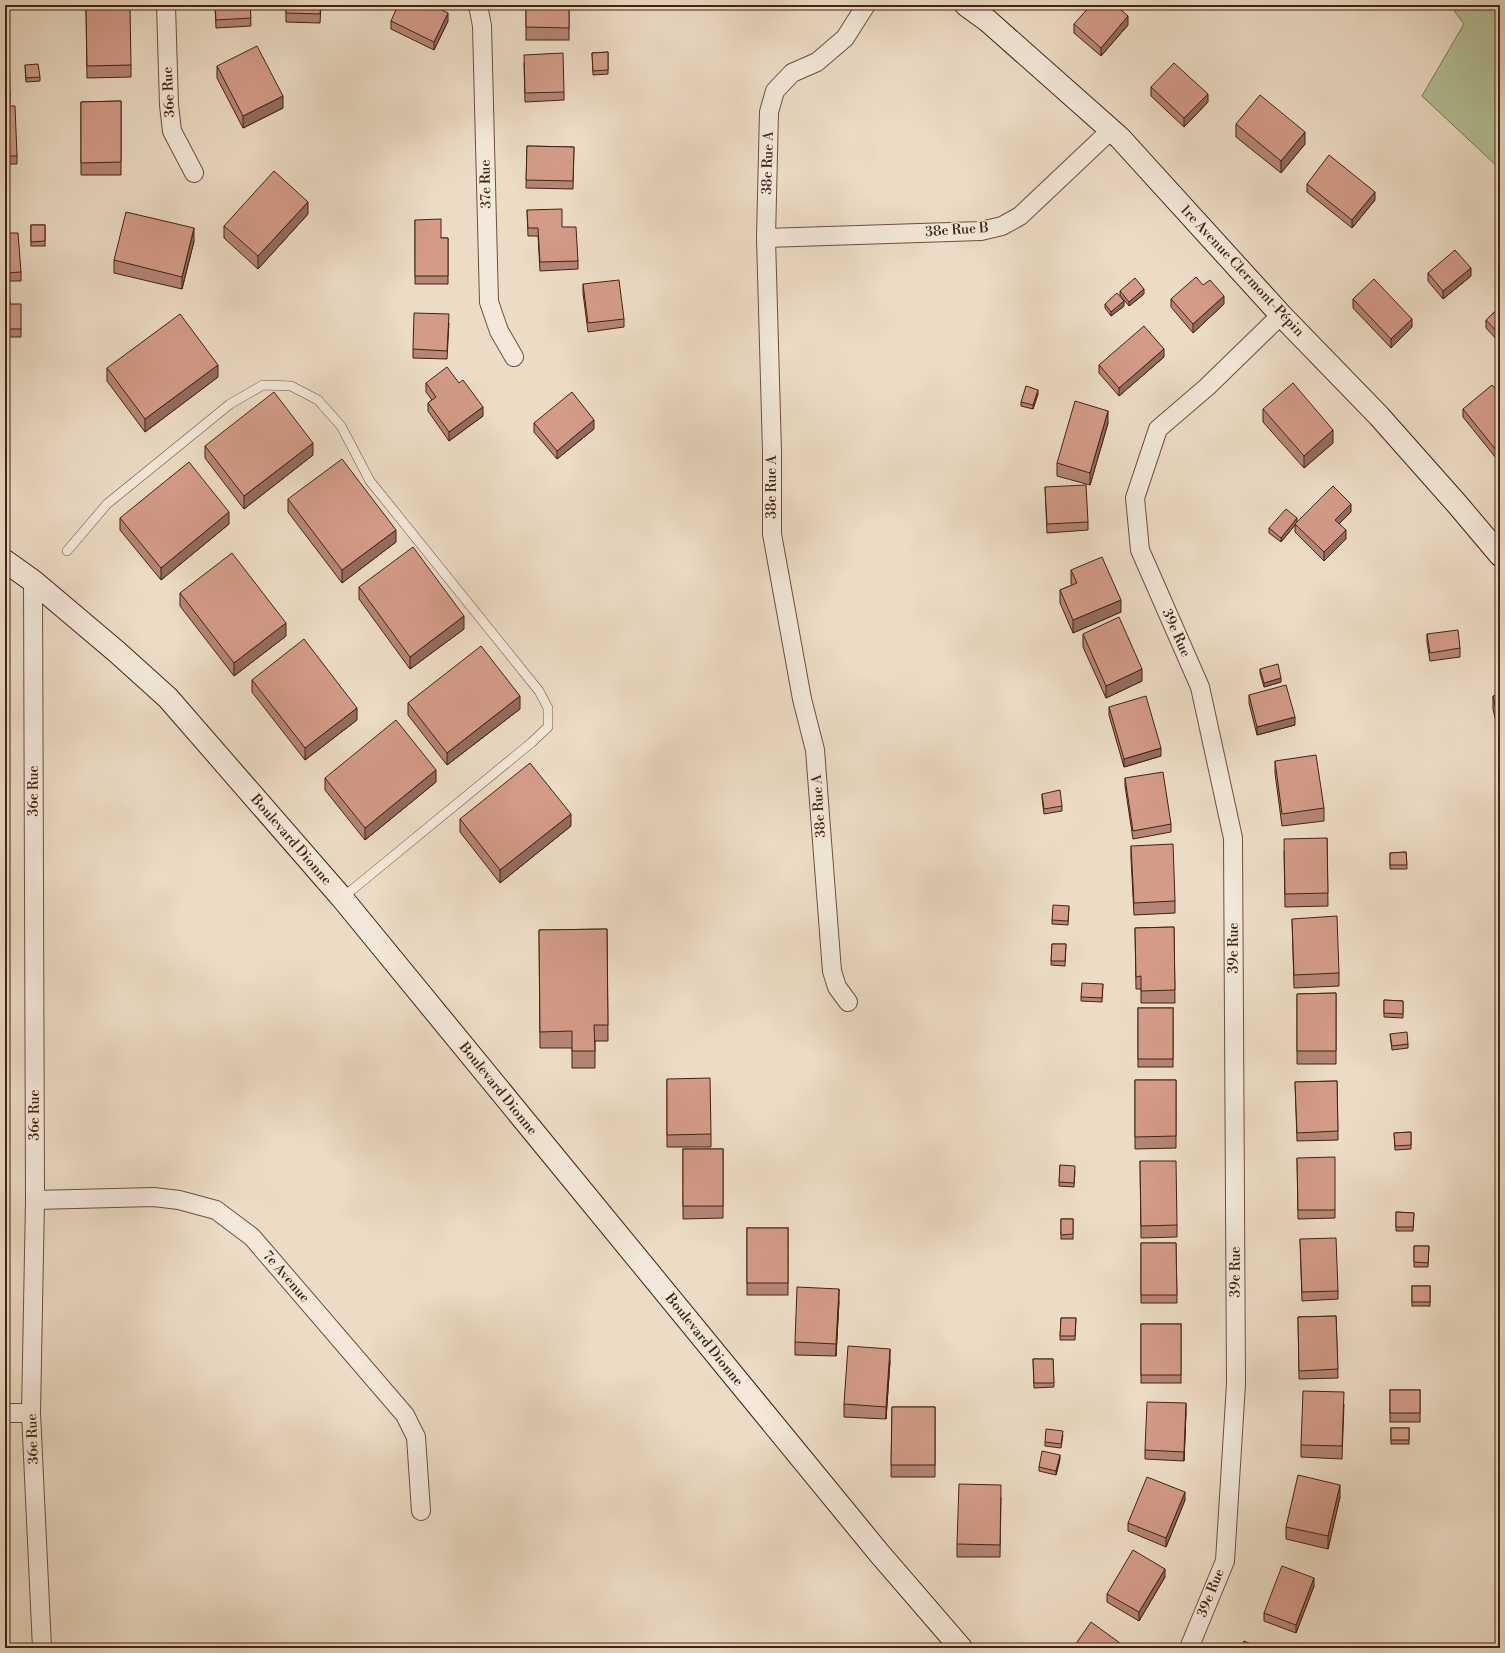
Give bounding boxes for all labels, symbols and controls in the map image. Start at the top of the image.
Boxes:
street label: 36e Rue [159,66,179,118]
street label: 38e Rue A [758,131,778,195]
street label: 37e Rue [477,159,495,209]
street label: 1re Avenue Clermont-Pépin [1176,201,1308,341]
street label: 38e Rue B [925,219,989,241]
street label: 38e Rue A [763,455,781,519]
street label: 39e Rue [1157,606,1195,660]
street label: 36e Rue [25,766,43,816]
street label: 38e Rue A [808,773,830,838]
street label: Boulevard Dionne [246,790,335,889]
street label: 39e Rue [1225,923,1243,973]
street label: Boulevard Dionne [454,1038,541,1139]
street label: 36e Rue [26,1090,44,1140]
street label: 7e Avenue [258,1247,314,1307]
street label: 39e Rue [1227,1247,1245,1297]
street label: Boulevard Dionne [660,1289,747,1390]
street label: 36e Rue [23,1413,43,1465]
street label: 39e Rue [1193,1566,1229,1620]

